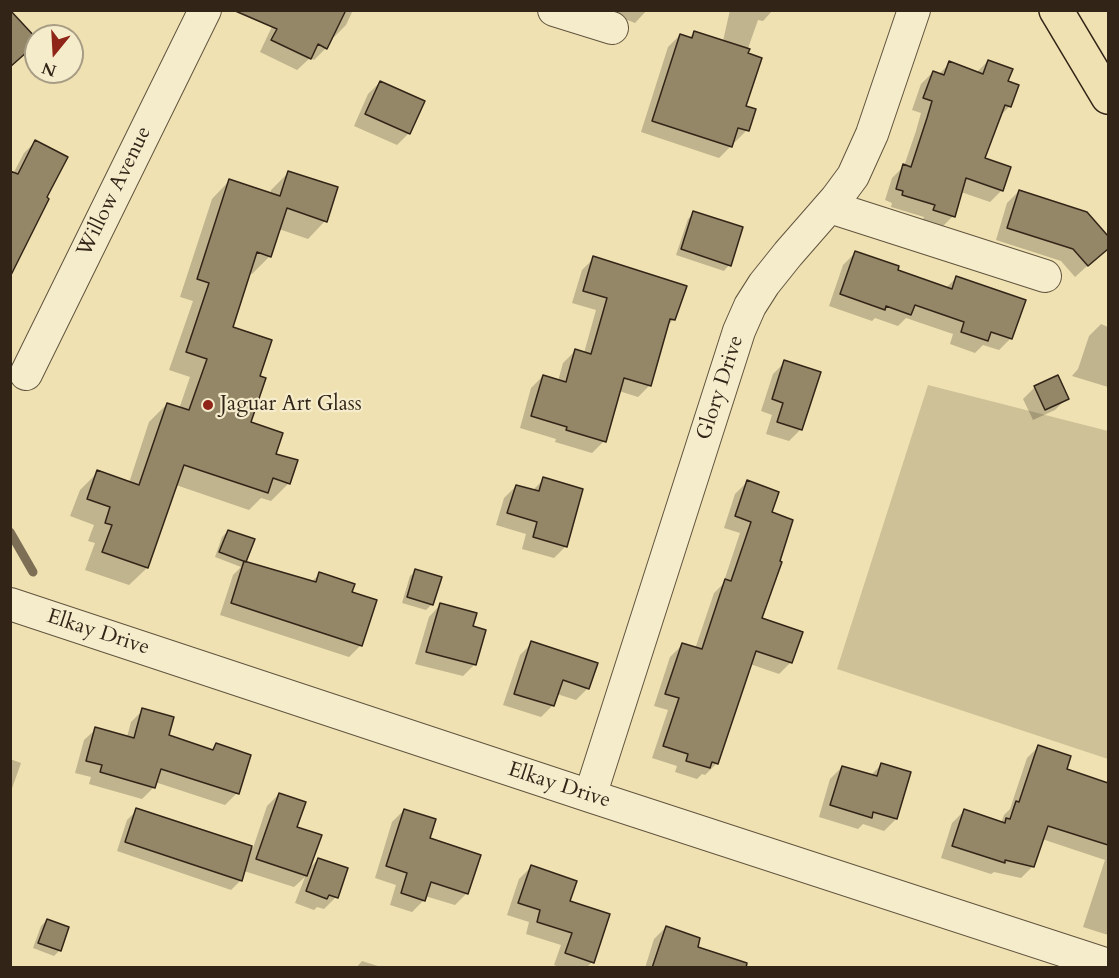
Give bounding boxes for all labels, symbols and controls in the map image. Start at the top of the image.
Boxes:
north arrow [24,24,84,84]
text: N [39,57,59,82]
street label: Willow Avenue [73,123,157,261]
street label: Glory Drive [692,333,750,443]
place label: Jaguar Art Glass [220,392,362,418]
marker: Jaguar Art Glass [201,398,215,412]
street label: Elkay Drive [44,605,152,661]
street label: Elkay Drive [505,758,613,814]

